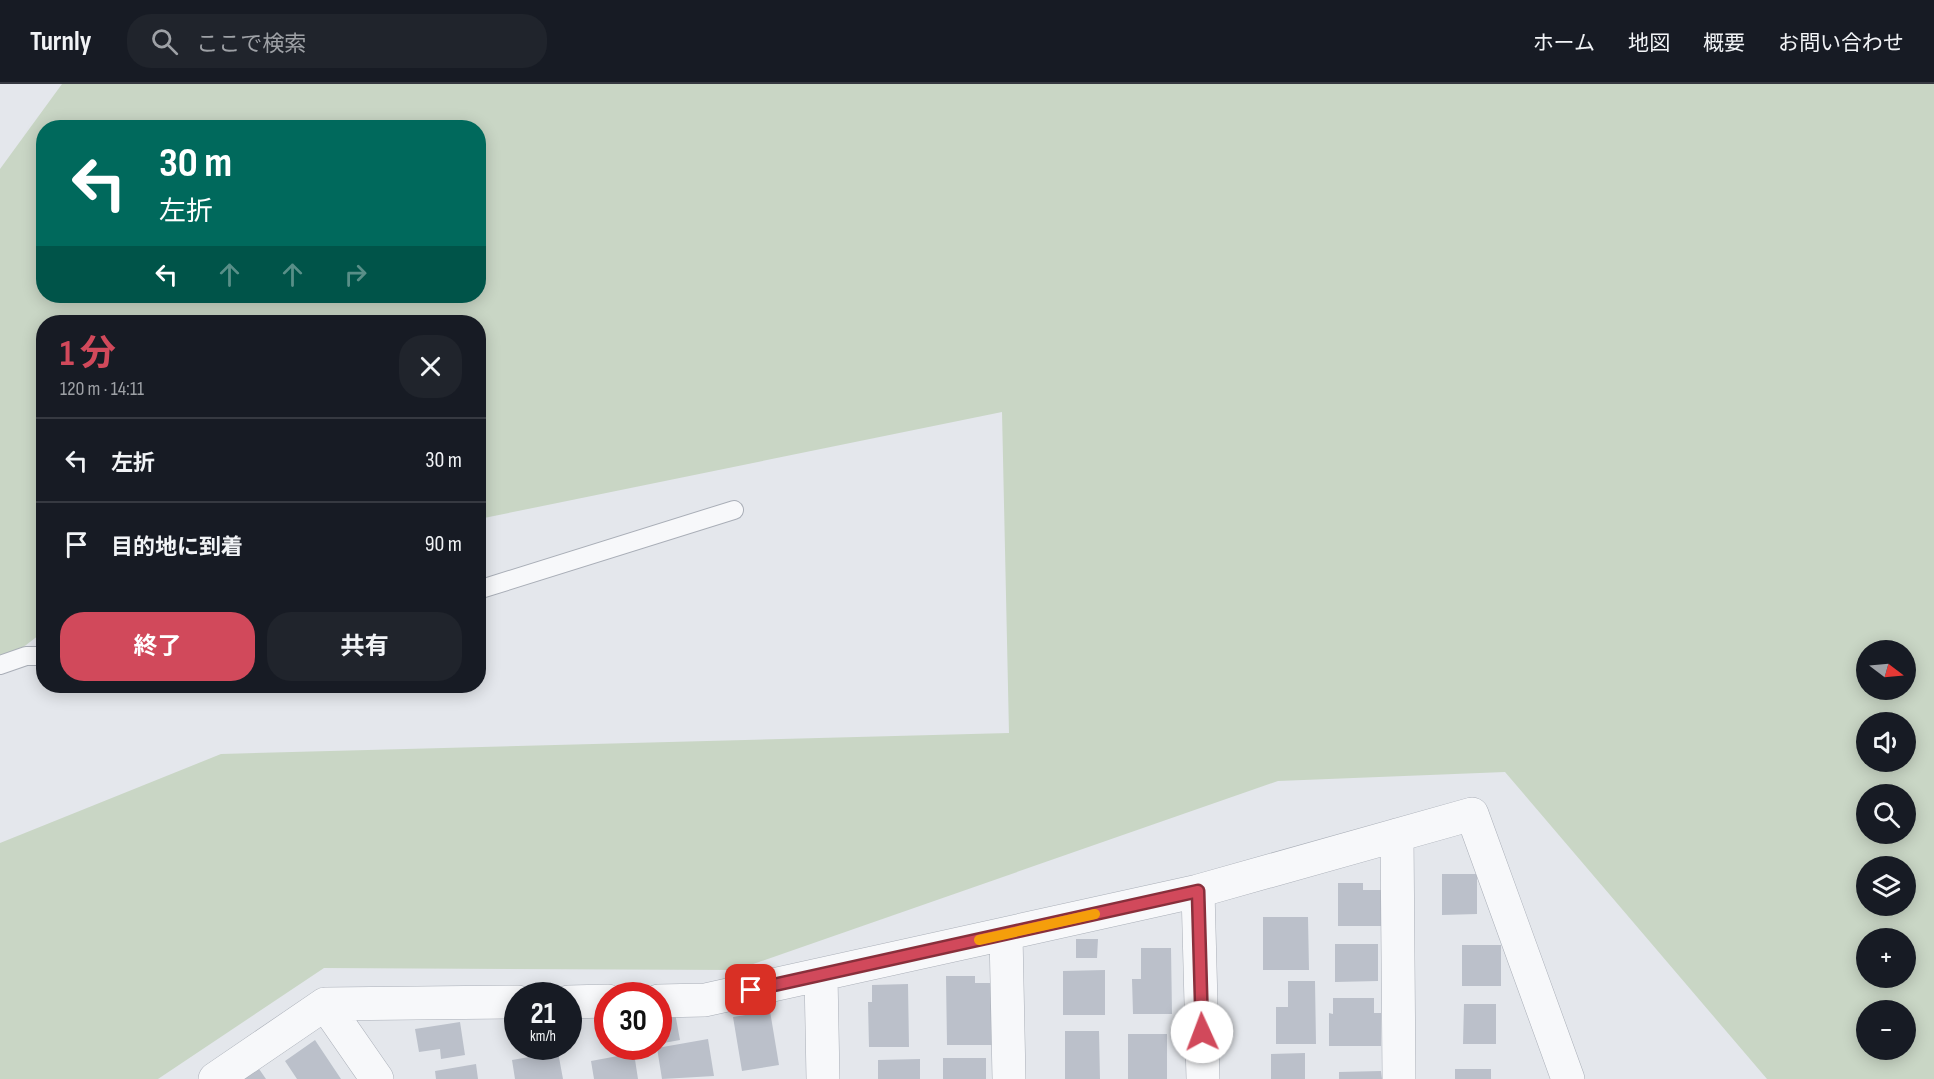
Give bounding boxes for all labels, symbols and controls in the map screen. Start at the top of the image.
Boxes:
search box [127,14,547,68]
text: Turnly [30,25,91,58]
icon: search [148,25,181,58]
text: ここで検索 [196,31,306,58]
text: ホーム [1533,31,1595,56]
text: 地図 [1628,31,1670,56]
text: 概要 [1703,31,1745,56]
text: お問い合わせ [1778,31,1904,56]
text: 30 m [159,138,232,189]
icon: left [60,144,138,222]
text: 左折 [159,196,213,228]
icon: left [150,258,183,291]
icon: ahead [213,258,246,291]
icon: ahead [276,258,309,291]
icon: right [339,258,372,291]
text: 1 分 [60,333,116,376]
button: close [399,335,462,398]
text: 120 m · 14:11 [60,377,144,401]
icon: left [60,444,93,477]
text: 30 m [425,447,462,474]
text: 左折 [111,450,155,477]
icon: arrive [60,528,93,561]
text: 90 m [425,531,462,558]
text: 目的地に到着 [111,534,243,561]
button: 終了 [60,612,255,681]
button: 共有 [267,612,462,681]
north arrow [1856,640,1916,700]
map controls [1856,640,1916,1060]
button: sound [1856,712,1916,772]
button: search [1856,784,1916,844]
button: layers [1856,856,1916,916]
button: + [1856,928,1916,988]
pin [725,964,776,1015]
icon: arrive [734,973,767,1006]
speed limit sign: 30 [594,982,672,1060]
text: 21 [531,996,555,1032]
position arrow [1170,1000,1234,1064]
button: − [1856,1000,1916,1060]
text: km/h [530,1027,556,1046]

